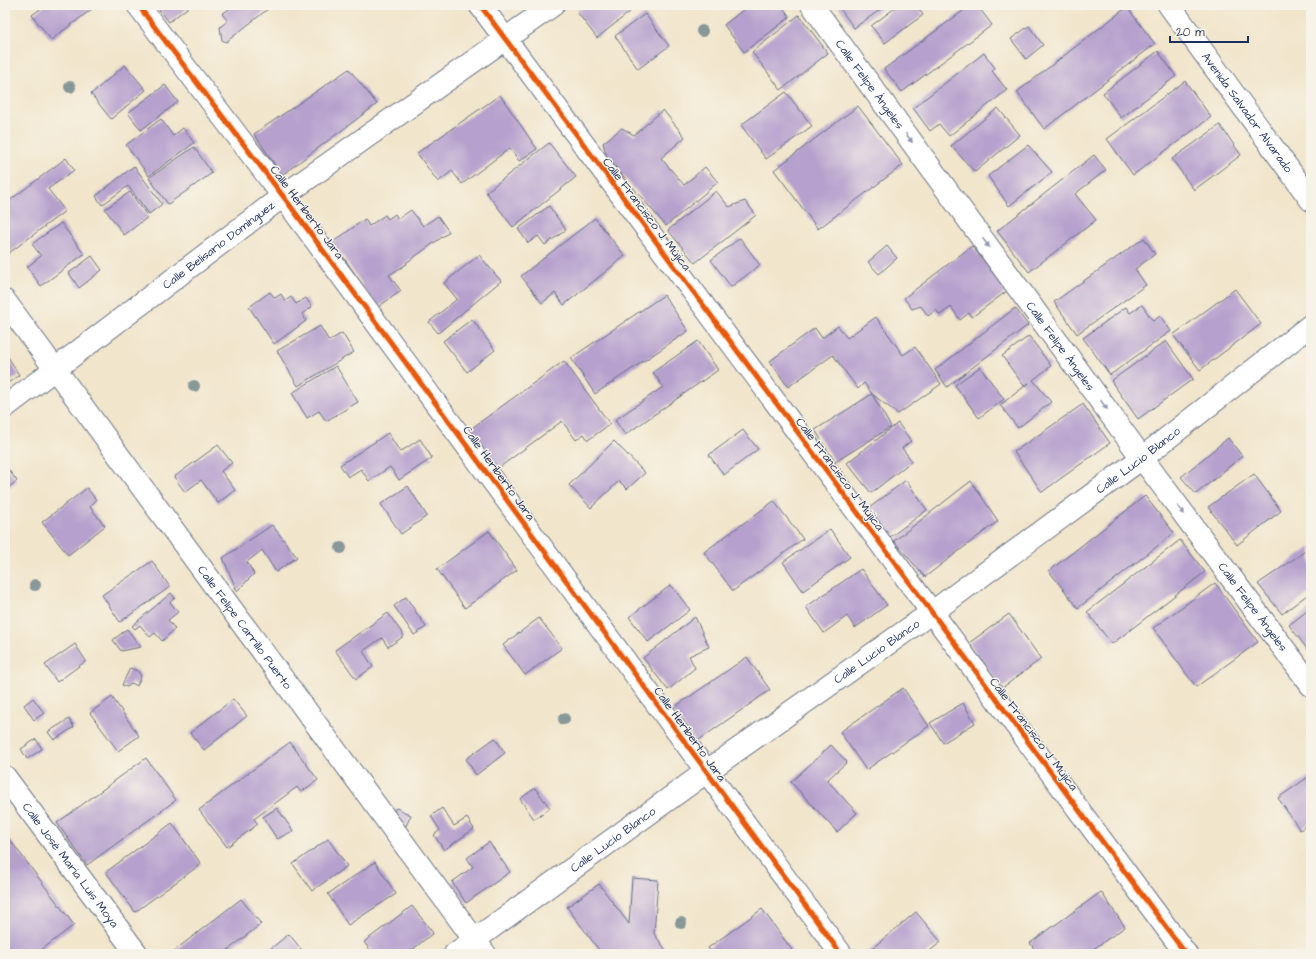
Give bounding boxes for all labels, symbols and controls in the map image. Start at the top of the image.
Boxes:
scale bar [1170,18,1248,44]
text: 20 m [1176,24,1205,41]
street label: Calle Felipe Ángeles [831,36,908,133]
street label: Avenida Salvador Alvarado [1197,49,1297,177]
one-way arrow [905,133,913,144]
street label: Calle Francisco J. Mújica [598,154,695,274]
street label: Calle Heriberto Jara [266,162,347,263]
street label: Calle Belisario Domínguez [159,197,279,294]
one-way arrow [982,238,990,249]
street label: Calle Felipe Ángeles [1022,298,1098,395]
one-way arrow [1099,400,1107,410]
street label: Calle Francisco J. Mújica [791,414,888,534]
street label: Calle Heriberto Jara [458,422,539,524]
street label: Calle Lucio Blanco [1093,423,1184,498]
one-way arrow [1176,504,1185,515]
street label: Calle Felipe Ángeles [1214,559,1291,655]
street label: Calle Felipe Carrillo Puerto [193,562,296,693]
street label: Calle Lucio Blanco [830,615,924,688]
street label: Calle Francisco J. Mújica [985,674,1082,794]
street label: Calle Heriberto Jara [649,683,730,785]
street label: Calle José María Luis Moya [18,799,123,932]
street label: Calle Lucio Blanco [567,803,660,877]

